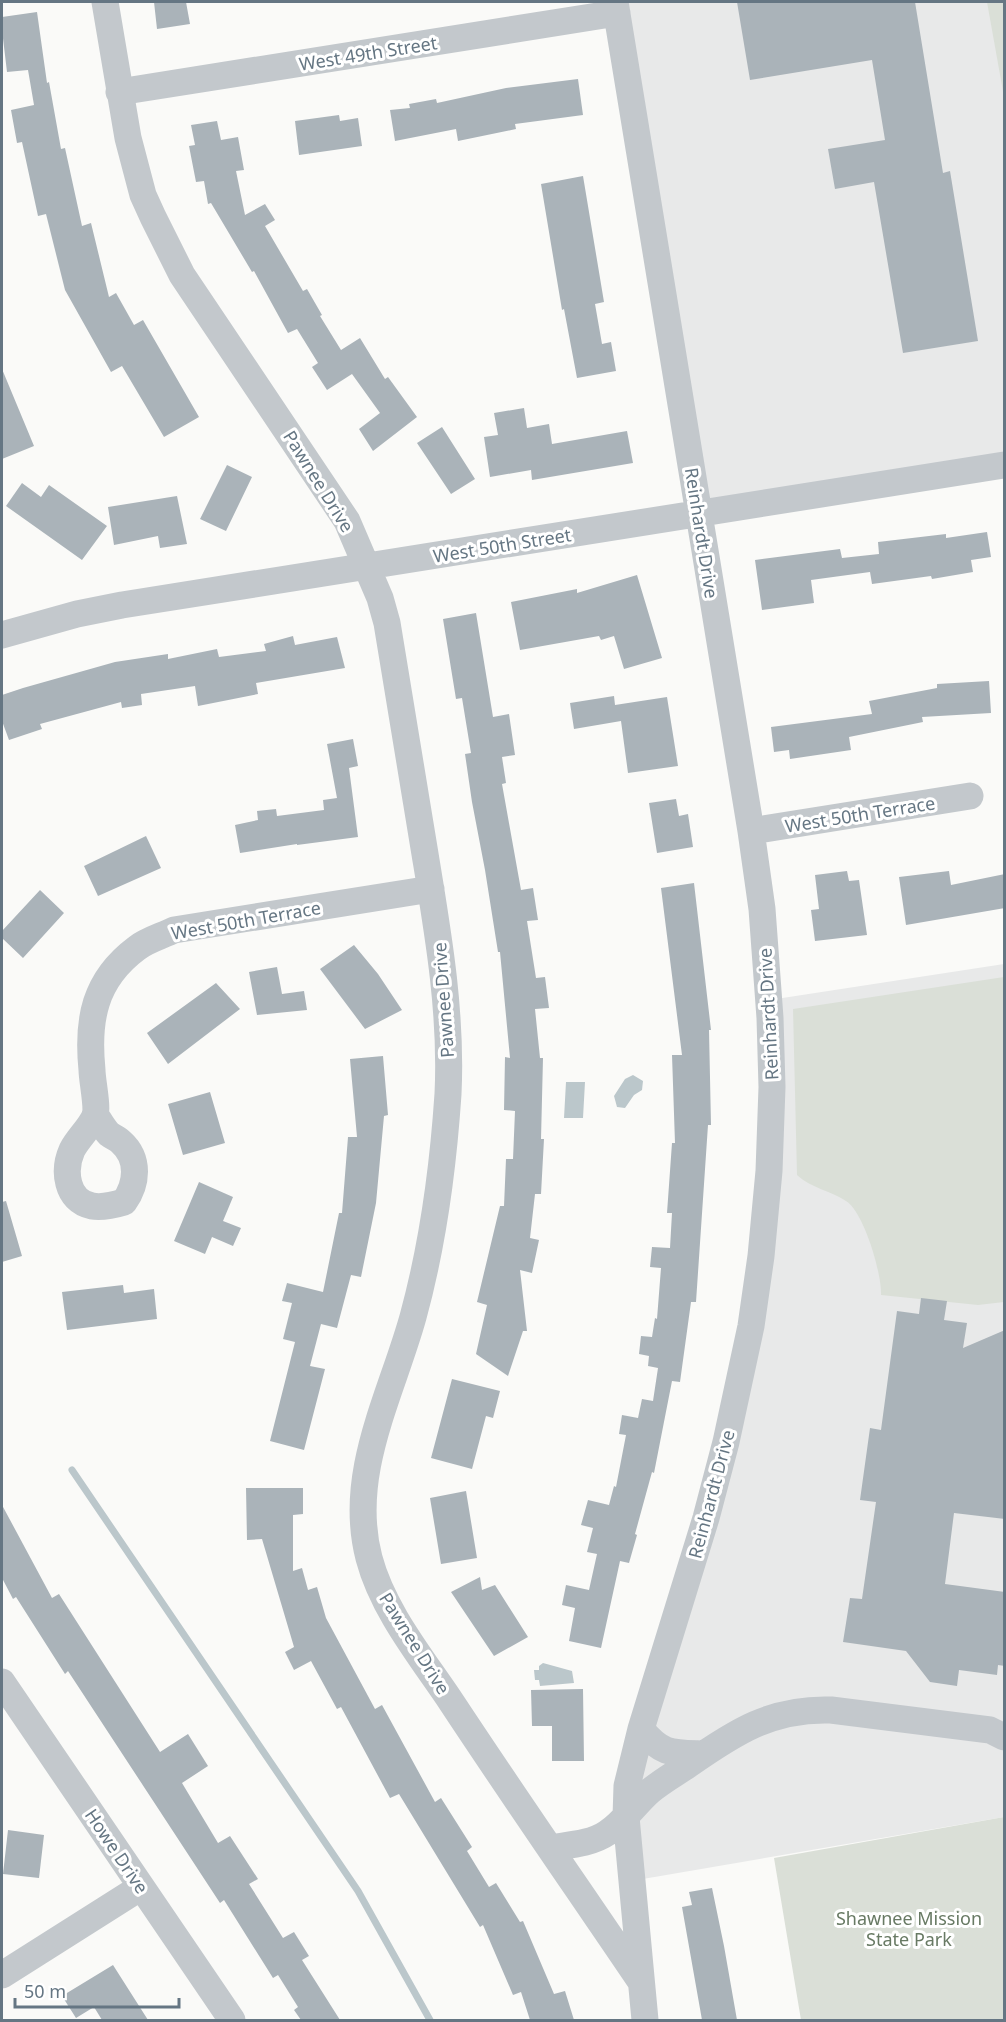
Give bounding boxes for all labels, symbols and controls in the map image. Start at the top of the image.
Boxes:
street label: West 49th Street [297,30,439,76]
street label: Pawnee Drive [278,426,360,536]
street label: Reinhardt Drive [680,466,724,600]
street label: West 50th Street [431,522,573,568]
street label: West 50th Terrace [783,790,937,838]
street label: West 50th Terrace [169,895,323,945]
street label: Pawnee Drive [427,941,459,1059]
street label: Reinhardt Drive [753,947,783,1081]
street label: Reinhardt Drive [682,1427,740,1561]
street label: Pawnee Drive [374,1588,456,1698]
street label: Howe Drive [80,1804,154,1898]
park label: Shawnee Mission State Park [836,1906,982,1951]
scale bar [15,1971,178,2009]
text: 50 m [24,1979,66,2003]

